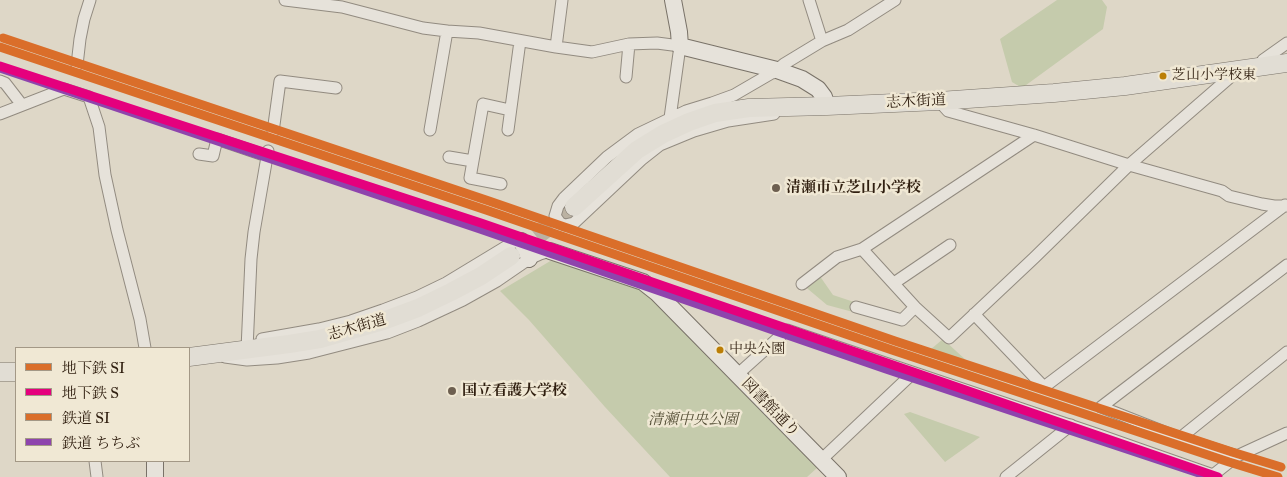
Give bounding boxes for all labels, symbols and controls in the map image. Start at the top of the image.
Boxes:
place label: 芝山小学校東 [1172,68,1256,84]
marker: 芝山小学校東 [1158,71,1168,81]
street label: 志木街道 [886,91,946,113]
place label: 清瀬市立芝山小学校 [786,179,921,197]
marker: 清瀬市立芝山小学校 [770,182,782,194]
street label: 志木街道 [326,311,388,345]
place label: 中央公園 [729,342,785,358]
marker: 中央公園 [715,345,725,355]
legend [15,347,190,462]
text: 地下鉄 SI [62,359,125,377]
street label: 図書館通り [737,375,803,441]
place label: 国立看護大学校 [462,382,567,400]
text: 地下鉄 S [62,384,119,402]
marker: 国立看護大学校 [446,385,458,397]
text: 鉄道 SI [62,409,110,427]
park label: 清瀬中央公園 [648,411,738,429]
text: 鉄道 ちちぶ [62,434,140,452]

